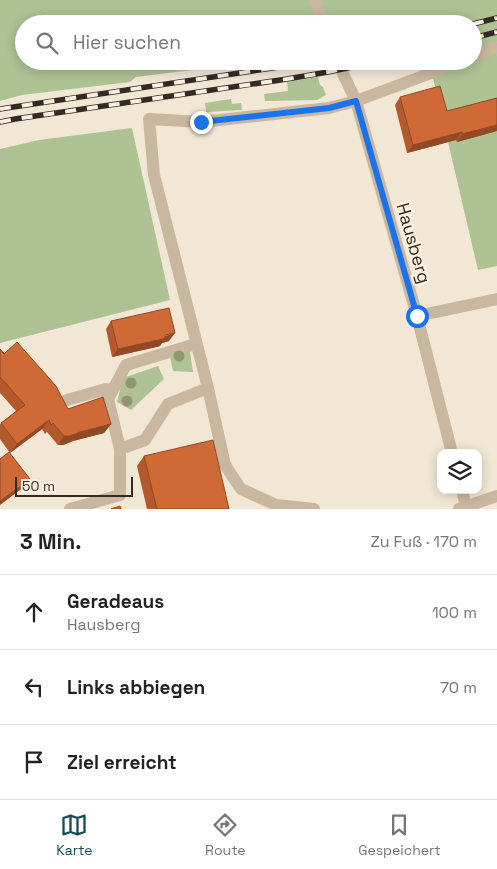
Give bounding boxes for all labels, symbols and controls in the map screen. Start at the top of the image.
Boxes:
search box [15,15,482,70]
icon: search [33,29,61,57]
text: Hier suchen [73,30,181,55]
route end [190,111,213,134]
street label: Hausberg [392,200,436,286]
route start [406,305,429,328]
map controls [437,449,482,494]
button: layers [437,449,482,494]
scale bar [15,474,132,497]
text: 50 m [22,477,55,495]
text: 3 Min. [20,528,81,555]
text: Zu Fuß · 170 m [371,531,477,552]
text: Geradeaus [67,589,164,614]
icon: ahead [20,598,48,626]
text: 100 m [432,602,477,623]
text: Hausberg [67,614,141,635]
icon: left [20,673,48,701]
text: Links abbiegen [67,675,205,700]
text: 70 m [440,677,477,698]
icon: arrive [20,748,48,776]
text: Ziel erreicht [67,750,177,775]
tab: Karte [56,811,93,859]
tab: Route [205,811,246,859]
tab: Gespeichert [358,811,441,859]

